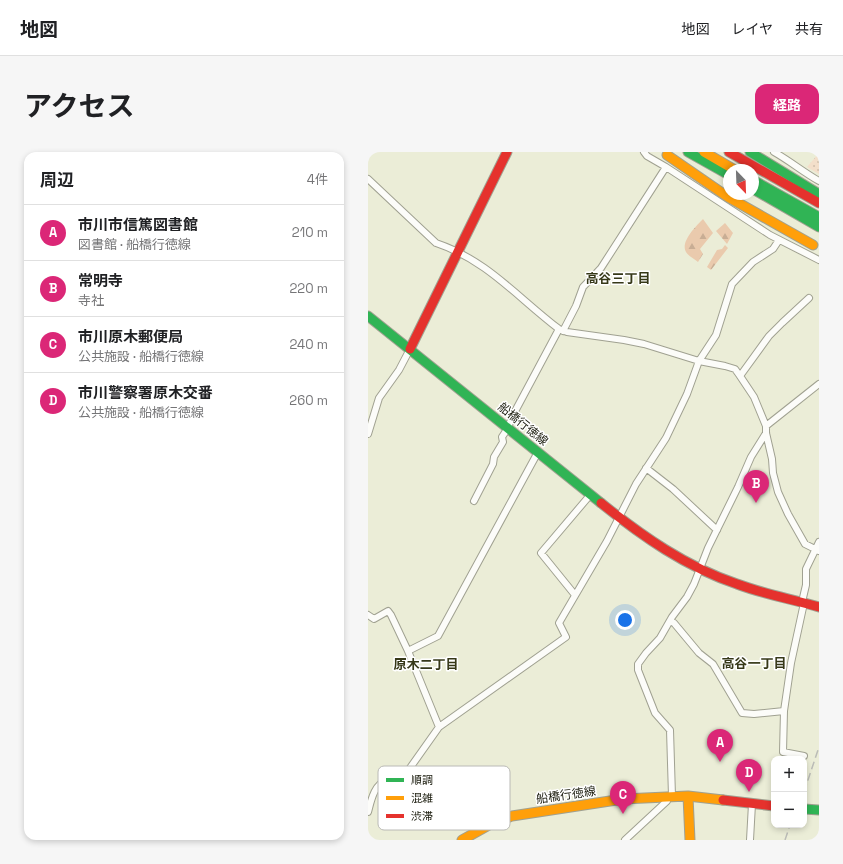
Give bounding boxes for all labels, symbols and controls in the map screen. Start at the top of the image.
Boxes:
text: 地図 [20,17,58,42]
text: 地図 [681,20,709,38]
text: レイヤ [731,20,773,38]
text: 共有 [795,20,823,38]
button: 経路 [755,84,819,124]
text: アクセス [24,88,135,124]
north arrow [723,164,759,200]
text: 周辺 [40,169,74,191]
text: 4件 [307,171,328,188]
text: 市川市信篤図書館 [78,215,198,234]
text: A [49,224,57,241]
text: 210 m [292,224,328,241]
text: 図書館 · 船橋行徳線 [78,236,191,253]
district label: 高谷三丁目 [585,270,651,287]
text: 常明寺 [78,271,123,290]
text: B [49,280,57,297]
text: 220 m [289,280,328,297]
text: 寺社 [78,292,104,309]
text: 市川原木郵便局 [78,327,183,346]
text: C [49,336,57,353]
text: 240 m [290,336,328,353]
text: 公共施設 · 船橋行徳線 [78,348,204,365]
text: 市川警察署原木交番 [78,383,213,402]
text: D [49,392,57,409]
text: 260 m [289,392,328,409]
street label: 船橋行徳線 [495,399,551,449]
text: 公共施設 · 船橋行徳線 [78,404,204,421]
pin: B [743,470,769,503]
your location [615,610,635,630]
district label: 高谷一丁目 [721,655,787,672]
district label: 原木二丁目 [393,656,459,673]
pin: A [707,729,733,762]
map controls [771,756,807,828]
button: + [771,756,807,792]
pin: D [736,759,762,792]
legend [378,766,510,830]
text: 順調 [411,773,433,787]
pin: C [610,781,636,814]
street label: 船橋行徳線 [535,783,597,807]
text: 混雑 [411,791,433,805]
button: − [771,792,807,828]
text: 渋滞 [411,809,433,823]

